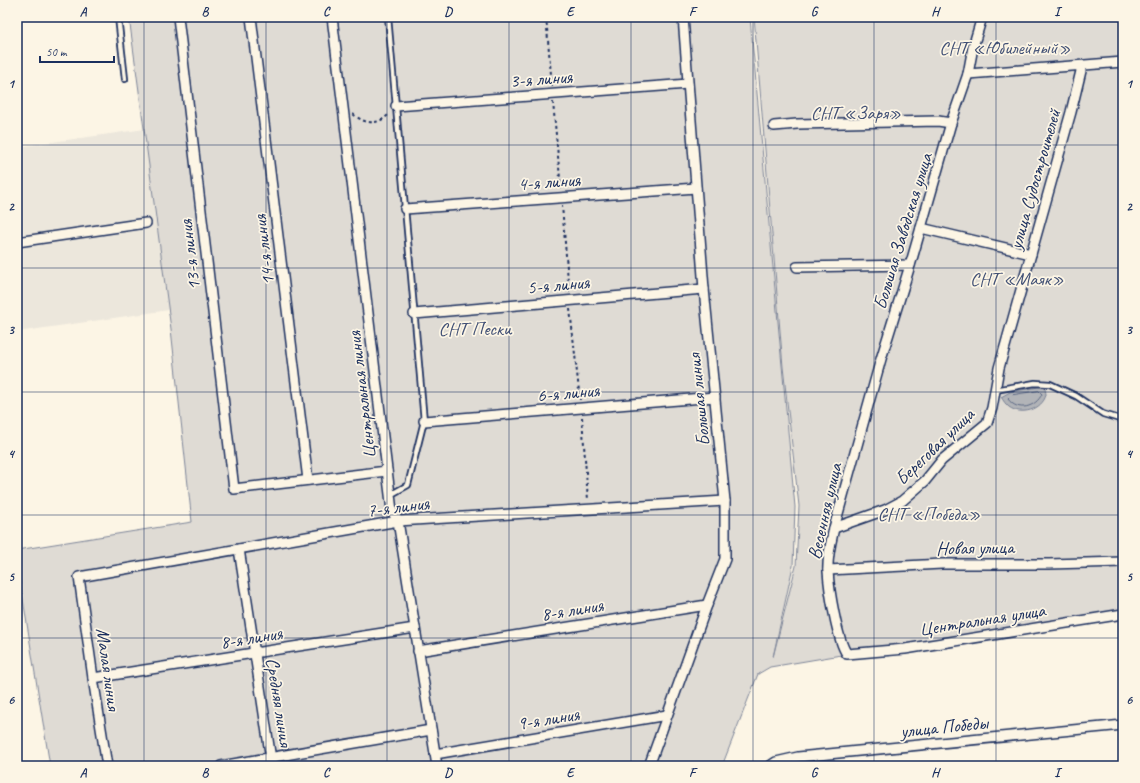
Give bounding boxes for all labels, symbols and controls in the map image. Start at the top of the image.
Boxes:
text: A [80,4,88,20]
text: B [202,4,210,20]
text: C [323,4,331,20]
text: D [444,4,453,20]
text: E [567,4,576,20]
text: F [689,4,698,20]
text: G [811,4,819,20]
text: H [931,4,941,20]
text: I [1054,4,1063,20]
park label: СНТ «Юбилейный» [939,36,1071,60]
scale bar [40,38,114,64]
text: 50 m [46,44,68,60]
street label: 3-я линия [509,65,574,93]
text: 1 [8,76,16,92]
text: 1 [1126,76,1134,92]
park label: СНТ «Заря» [811,101,901,125]
street label: улица Судостроителей [1003,105,1067,253]
street label: Большая Заводская улица [868,149,939,312]
street label: 4-я линия [517,168,582,196]
text: 2 [8,199,15,215]
text: 2 [1126,199,1133,215]
street label: 14-я линия [248,212,280,287]
street label: 13-я линия [174,217,206,292]
park label: СНТ «Маяк» [970,267,1064,291]
street label: 5-я линия [526,270,591,300]
park label: СНТ Пески [439,317,513,341]
text: 3 [8,322,15,338]
text: 3 [1126,322,1133,338]
street label: Центральная линия [342,329,382,460]
street label: Большая линия [682,351,716,448]
street label: 6-я линия [536,378,601,408]
street label: Береговая улица [890,402,980,490]
text: 4 [8,446,16,462]
text: 4 [1126,446,1134,462]
street label: Весенняя улица [802,459,848,562]
street label: 7-я линия [366,491,432,523]
park label: СНТ «Победа» [878,502,980,526]
street label: Новая улица [936,535,1016,561]
text: 5 [8,569,15,585]
text: 5 [1126,569,1133,585]
street label: 8-я линия [539,593,606,627]
street label: Центральная улица [917,598,1049,642]
street label: 8-я линия [218,621,285,655]
street label: Малая линия [90,626,126,714]
street label: Средняя линия [260,656,298,750]
text: 6 [8,692,15,708]
text: 6 [1126,692,1133,708]
street label: 9-я линия [515,702,582,736]
street label: улица Победы [898,710,991,744]
text: A [80,765,88,781]
text: B [202,765,210,781]
text: C [323,765,331,781]
text: D [444,765,453,781]
text: E [567,765,576,781]
text: F [689,765,698,781]
text: G [811,765,819,781]
text: H [931,765,941,781]
text: I [1054,765,1063,781]

